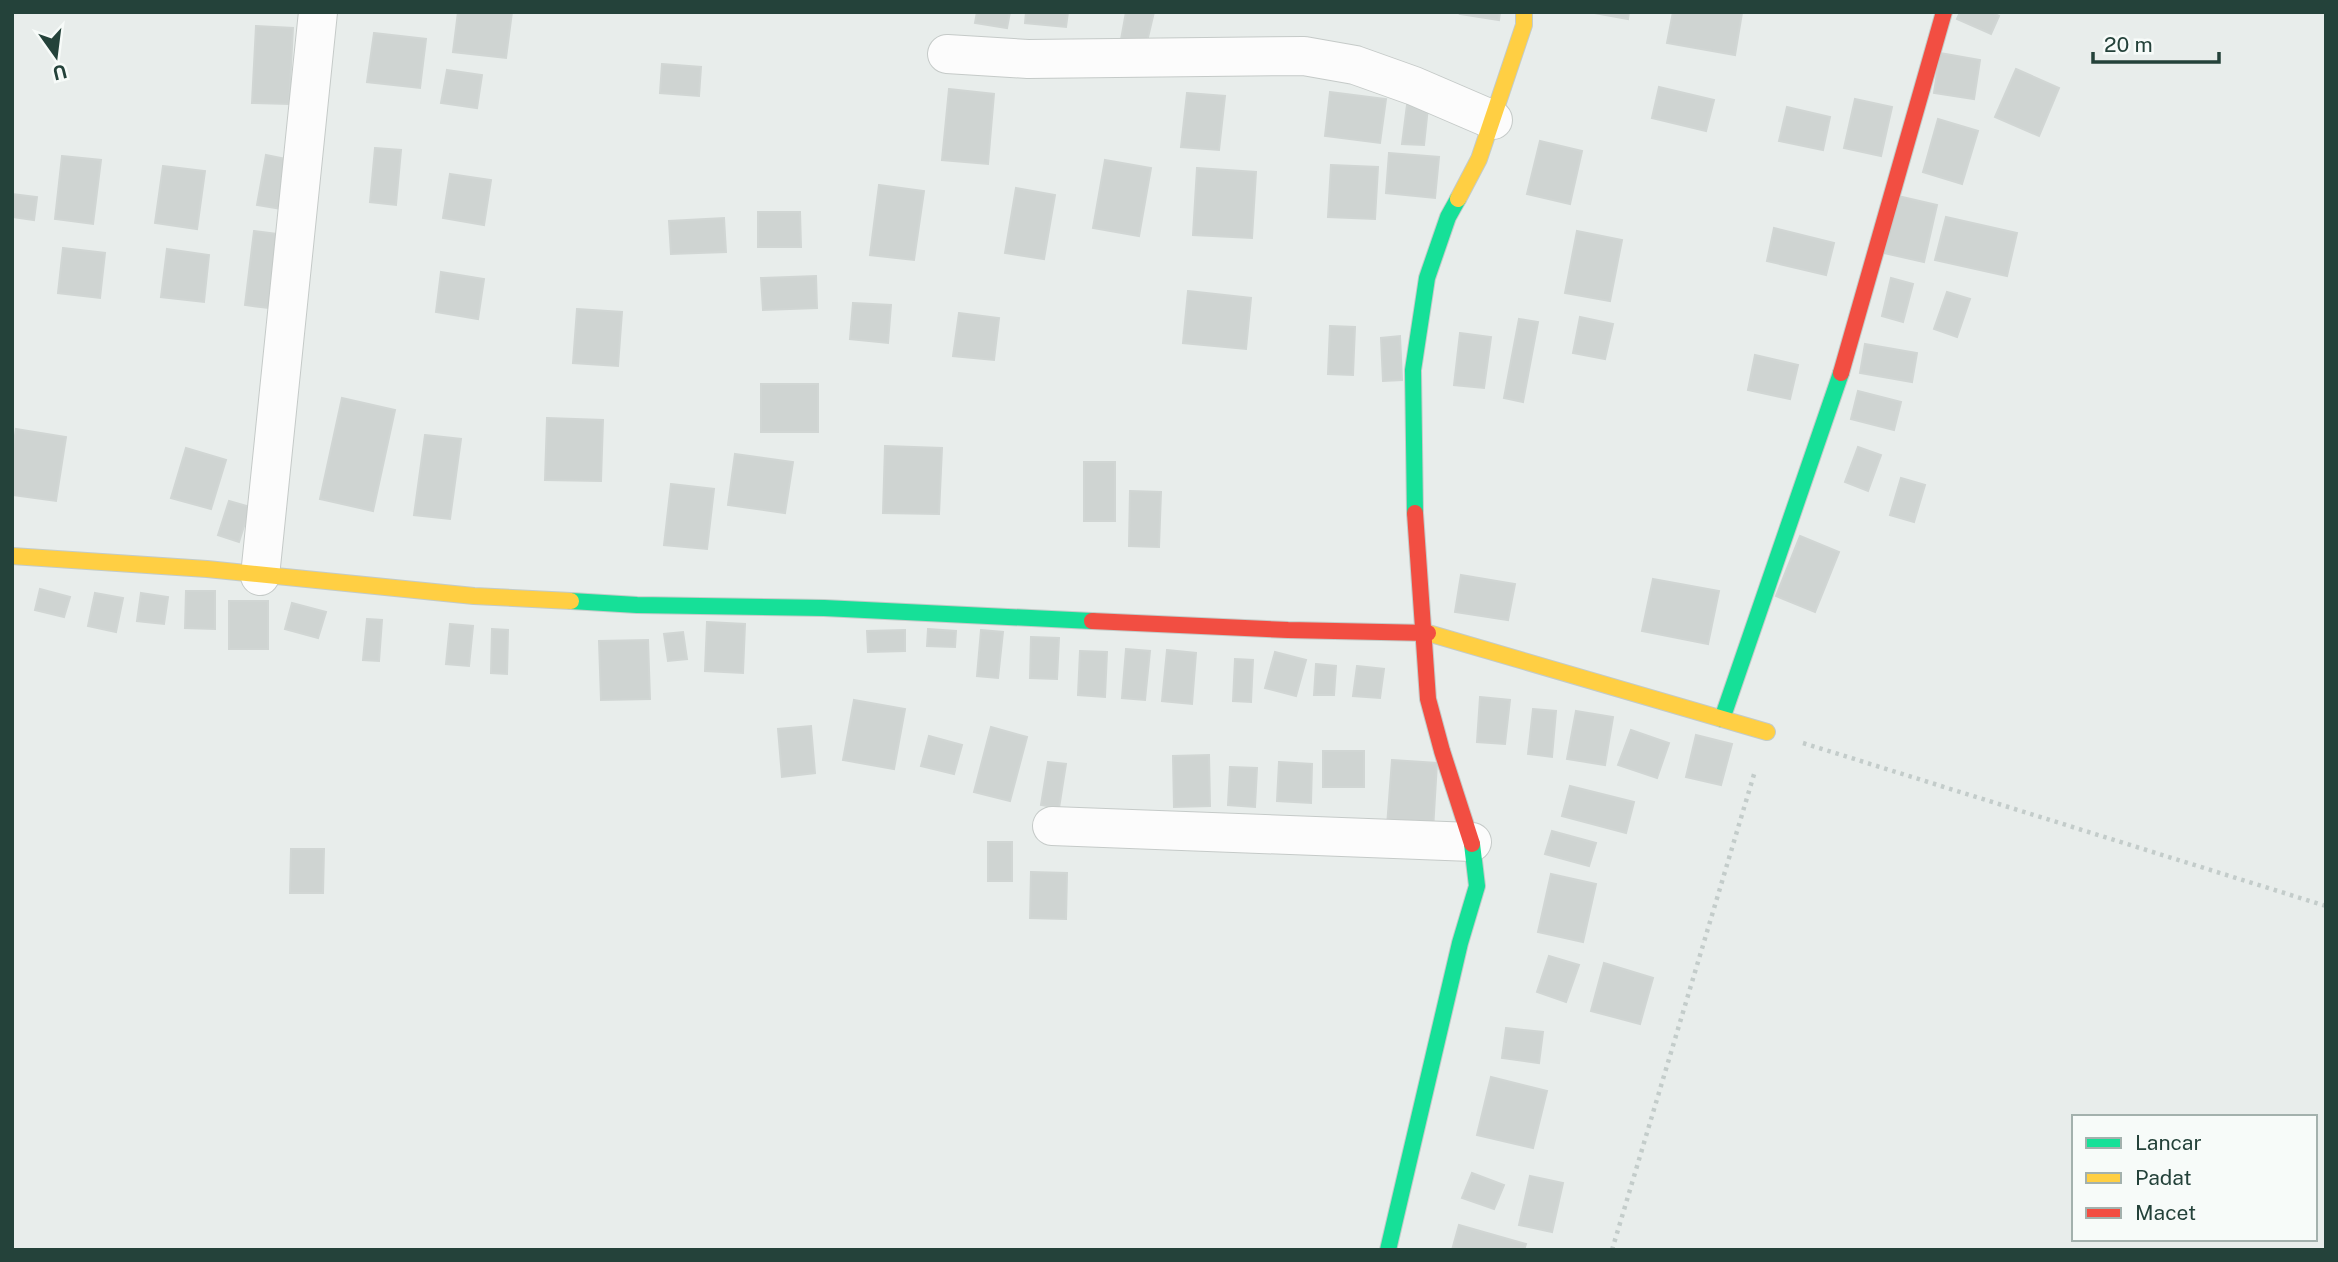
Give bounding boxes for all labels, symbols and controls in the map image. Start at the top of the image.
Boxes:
north arrow [21,21,91,91]
scale bar [2093,21,2219,65]
text: 20 m [2104,32,2153,57]
text: U [51,60,69,85]
legend [2072,1115,2317,1241]
text: Lancar [2135,1130,2202,1155]
text: Padat [2135,1165,2192,1190]
text: Macet [2135,1200,2196,1225]

